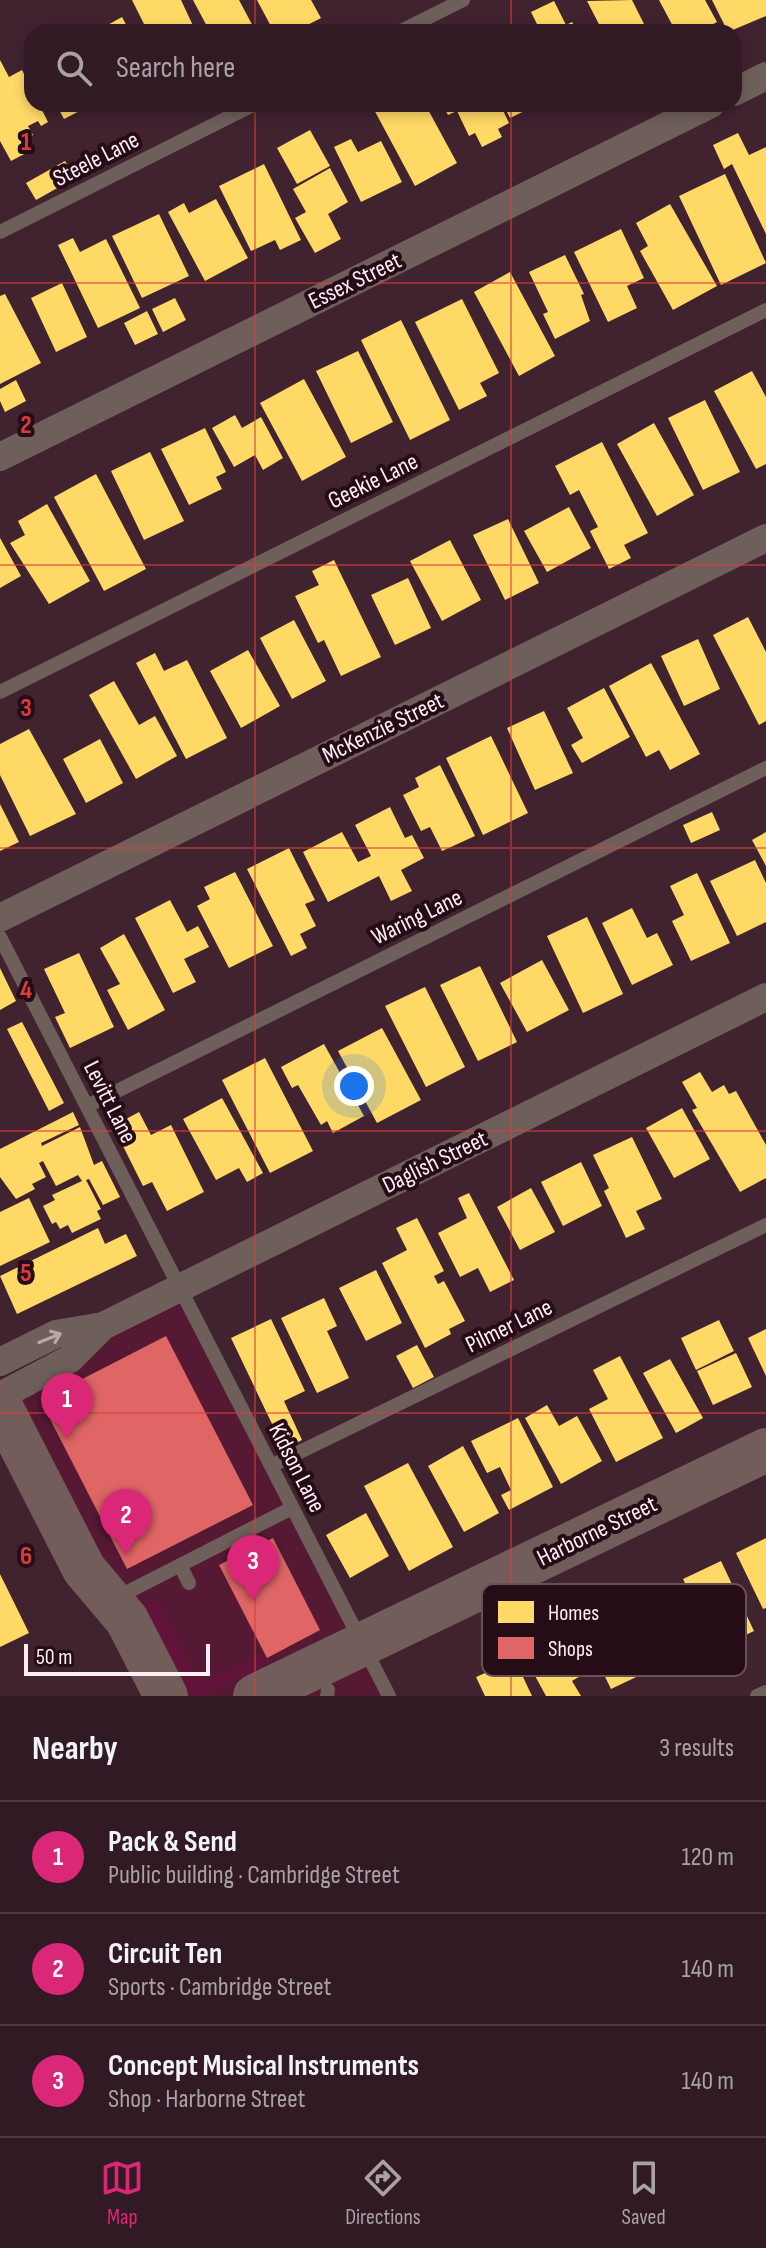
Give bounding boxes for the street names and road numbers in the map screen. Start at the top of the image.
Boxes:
street label: Steele Lane [48,125,144,193]
street label: Essex Street [304,246,406,316]
street label: Geekie Lane [323,447,423,515]
street label: McKenzie Street [318,686,448,770]
street label: Waring Lane [367,883,467,951]
street label: Levitt Lane [77,1056,143,1148]
street label: Daglish Street [378,1124,492,1200]
street label: Pilmer Lane [461,1293,557,1359]
street label: Kidson Lane [262,1419,332,1517]
street label: Harborne Street [532,1490,662,1572]

